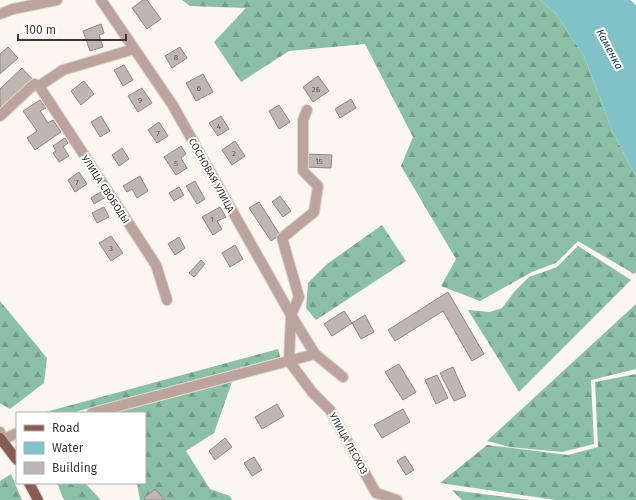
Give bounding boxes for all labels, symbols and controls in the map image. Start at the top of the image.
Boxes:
scale bar [18,16,126,42]
text: 100 m [24,23,56,37]
water label: Каменка [593,27,626,72]
house number: 8 [174,53,179,62]
house number: 6 [197,84,201,93]
house number: 2Б [312,85,321,94]
house number: 9 [138,96,142,105]
house number: 4 [217,122,222,131]
house number: 7 [156,129,160,138]
street label: СОСНОВАЯ УЛИЦА [186,136,237,215]
house number: 2 [232,149,236,158]
street label: УЛИЦА СВОБОДЫ [79,153,132,226]
house number: 15 [315,157,323,166]
house number: 5 [174,159,178,168]
house number: 7 [75,178,79,187]
house number: 1 [210,215,214,224]
house number: 3 [109,244,113,253]
street label: УЛИЦА ЛЕСХОЗ [326,411,370,476]
legend [16,412,146,484]
text: Road [52,421,80,435]
text: Water [52,441,84,455]
text: Building [52,461,98,475]

